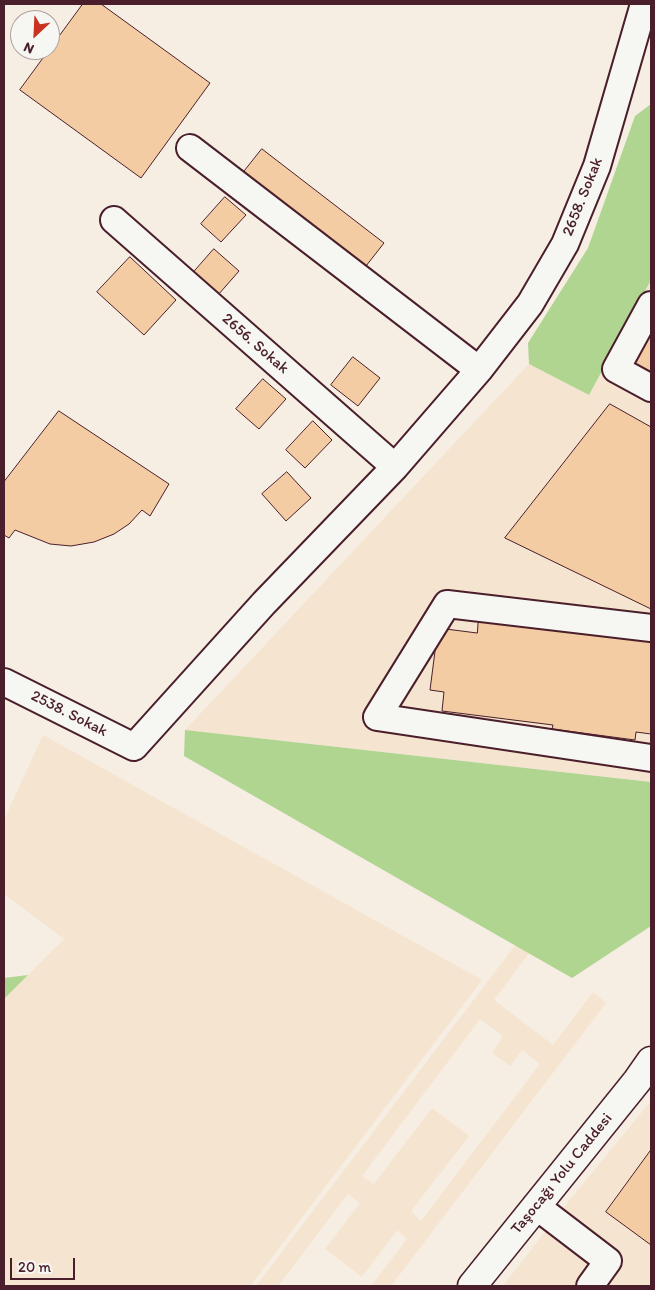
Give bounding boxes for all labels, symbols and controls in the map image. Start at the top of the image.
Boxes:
north arrow [10,10,60,60]
text: N [21,38,37,58]
street label: 2658. Sokak [559,155,607,239]
street label: 2656. Sokak [217,310,293,378]
street label: 2538. Sokak [28,687,110,741]
street label: Taşocağı Yolu Caddesi [507,1109,617,1239]
scale bar [12,1248,78,1280]
text: 20 m [18,1258,51,1276]

